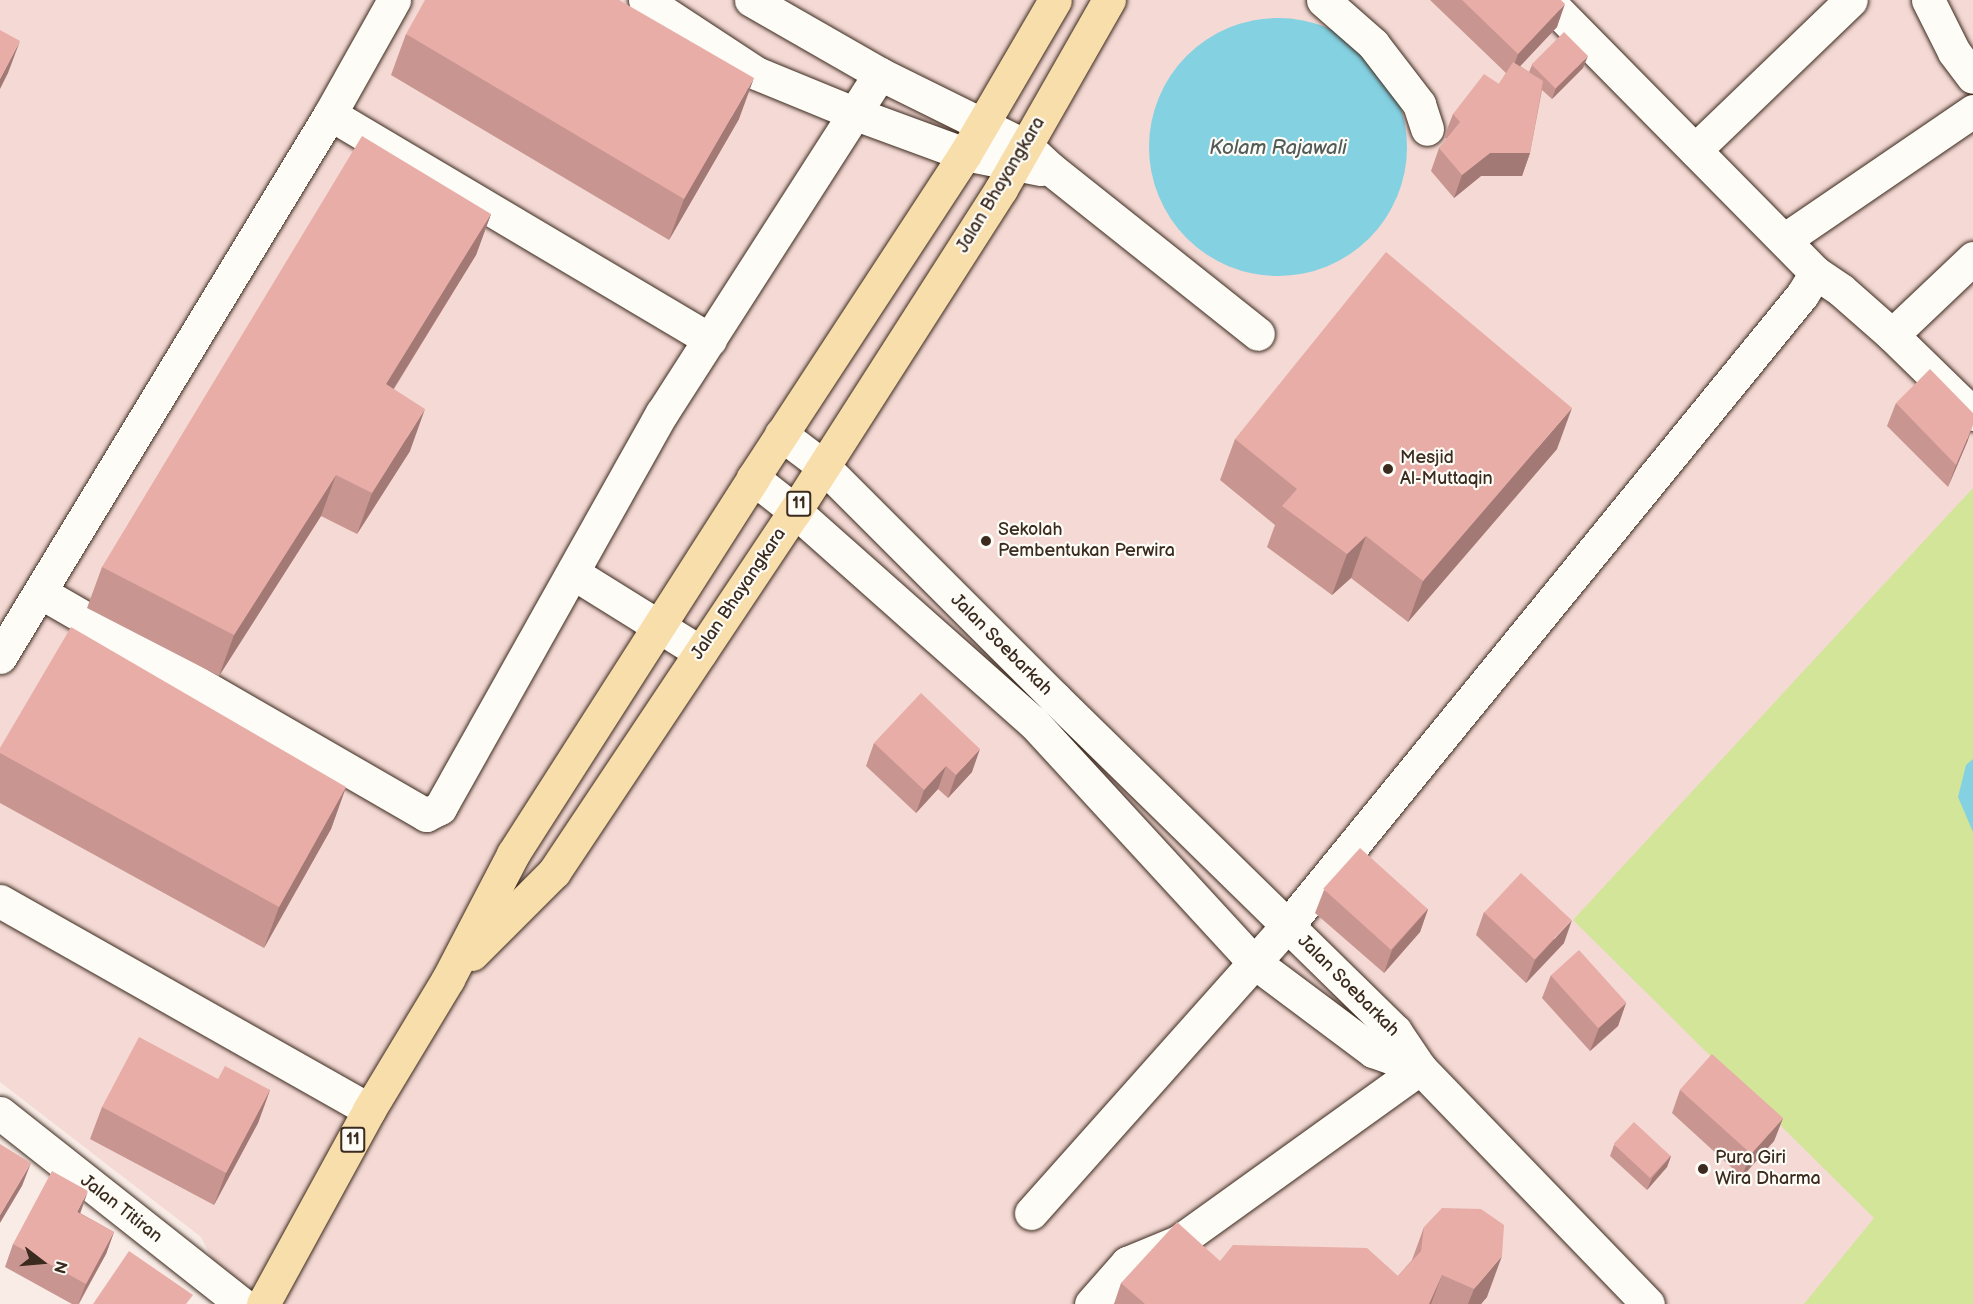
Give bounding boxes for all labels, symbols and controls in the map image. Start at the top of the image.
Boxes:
street label: Jalan Bhayangkara [952,113,1050,257]
water label: Kolam Rajawali [1209,136,1347,160]
place label: Mesjid Al-Muttaqin [1400,448,1493,490]
marker: Mesjid Al-Muttaqin [1381,462,1395,476]
road number: 11 [786,491,812,517]
place label: Sekolah Pembentukan Perwira [998,520,1175,562]
street label: Jalan Bhayangkara [687,524,791,664]
marker: Sekolah Pembentukan Perwira [979,534,993,548]
street label: Jalan Soebarkah [945,589,1057,701]
street label: Jalan Soebarkah [1292,930,1404,1042]
road number: 11 [340,1127,366,1153]
place label: Pura Giri Wira Dharma [1715,1148,1821,1190]
marker: Pura Giri Wira Dharma [1696,1162,1710,1176]
street label: Jalan Titiran [75,1170,167,1248]
north arrow [12,1232,72,1292]
text: N [49,1259,71,1276]

